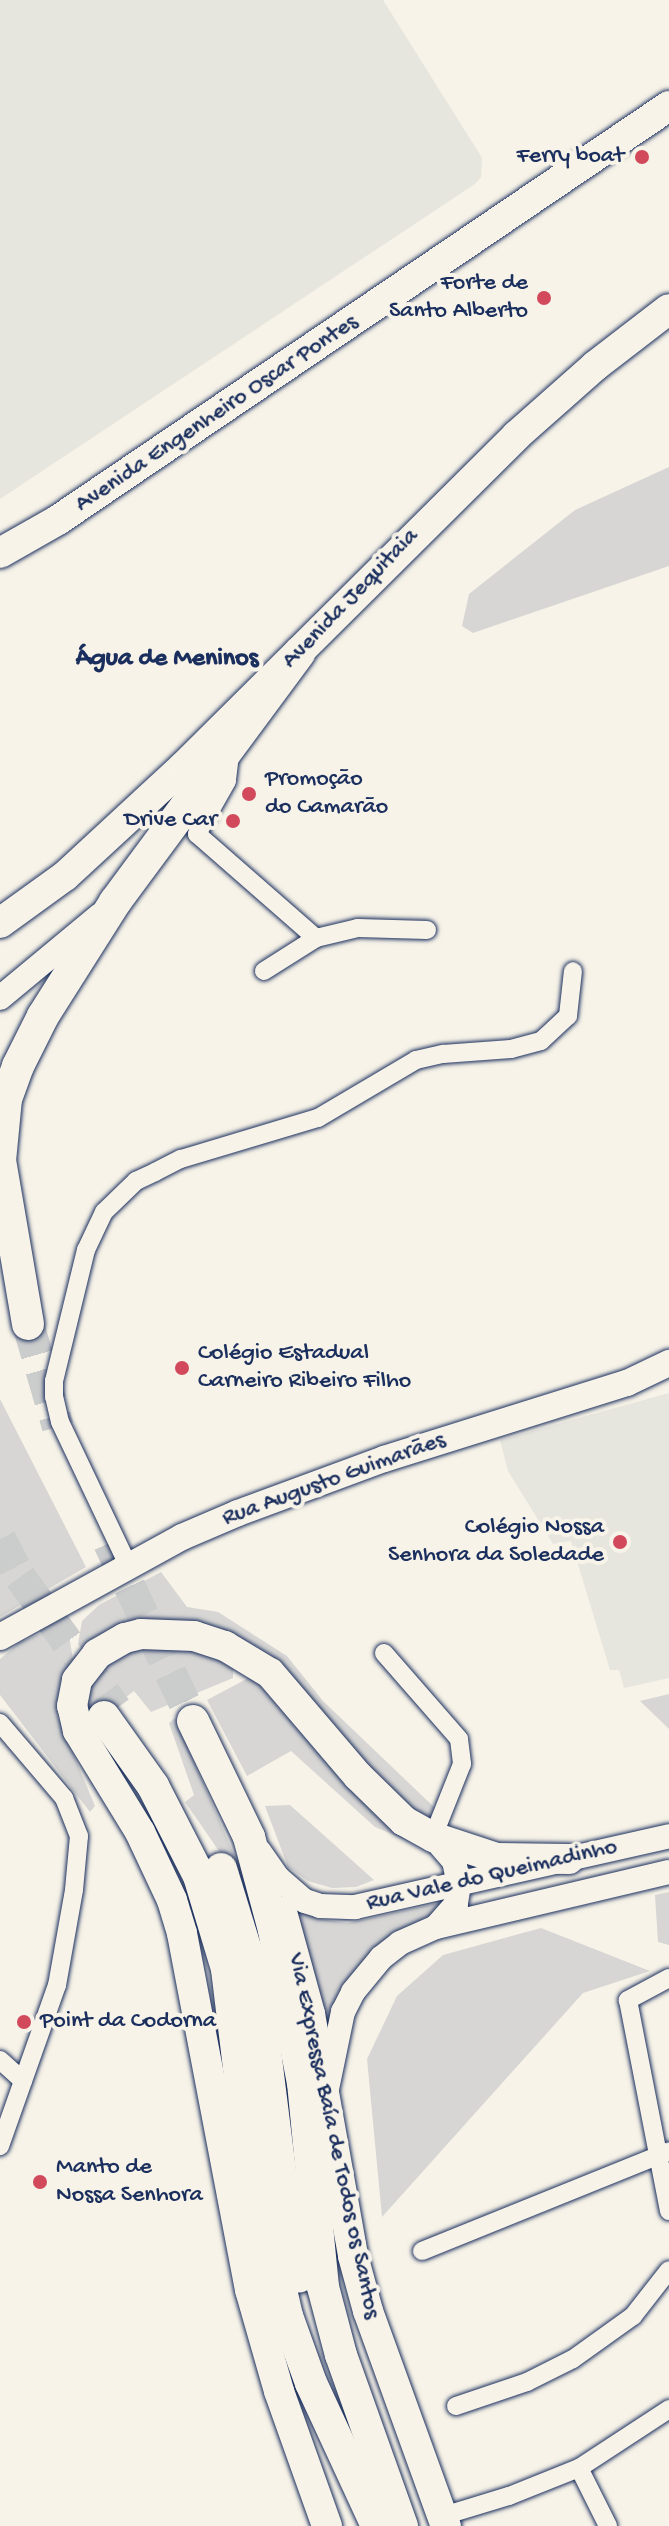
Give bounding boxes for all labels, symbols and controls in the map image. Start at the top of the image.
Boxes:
place label: Ferry boat [517,143,624,171]
marker: Ferry boat [631,146,653,168]
place label: Forte de Santo Alberto [389,270,528,326]
marker: Forte de Santo Alberto [535,289,553,307]
street label: Avenida Engenheiro Oscar Pontes [70,308,364,520]
street label: Avenida Jequitaia [277,523,425,675]
district label: Água de Meninos [76,644,258,676]
place label: Promoção do Camarão [265,766,388,822]
marker: Promoção do Camarão [240,785,258,803]
place label: Drive Car [124,807,217,835]
marker: Drive Car [224,812,242,830]
place label: Colégio Estadual Carneiro Ribeiro Filho [198,1340,411,1396]
marker: Colégio Estadual Carneiro Ribeiro Filho [173,1359,191,1377]
street label: Rua Augusto Guimarães [219,1426,449,1534]
place label: Colégio Nossa Senhora da Soledade [388,1514,604,1570]
marker: Colégio Nossa Senhora da Soledade [611,1533,629,1551]
street label: Rua Vale do Queimadinho [364,1833,620,1919]
street label: Via Expressa Baía de Todos os Santos [280,1951,386,2321]
place label: Point da Codorna [40,2008,216,2036]
marker: Point da Codorna [15,2013,33,2031]
place label: Manto de Nossa Senhora [56,2154,203,2210]
marker: Manto de Nossa Senhora [31,2173,49,2191]

